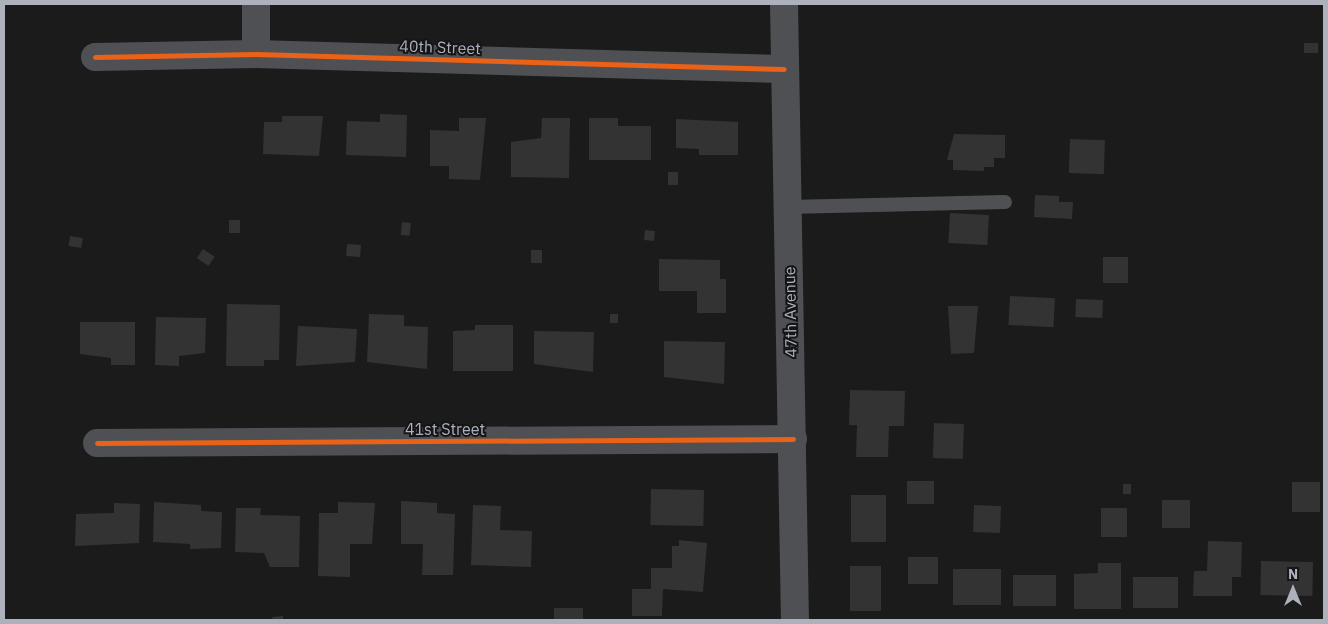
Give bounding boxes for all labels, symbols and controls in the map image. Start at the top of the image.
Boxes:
street label: 40th Street [399,36,481,58]
street label: 47th Avenue [780,266,800,358]
street label: 41st Street [405,419,485,439]
north arrow [1268,564,1318,614]
text: N [1288,565,1298,583]

